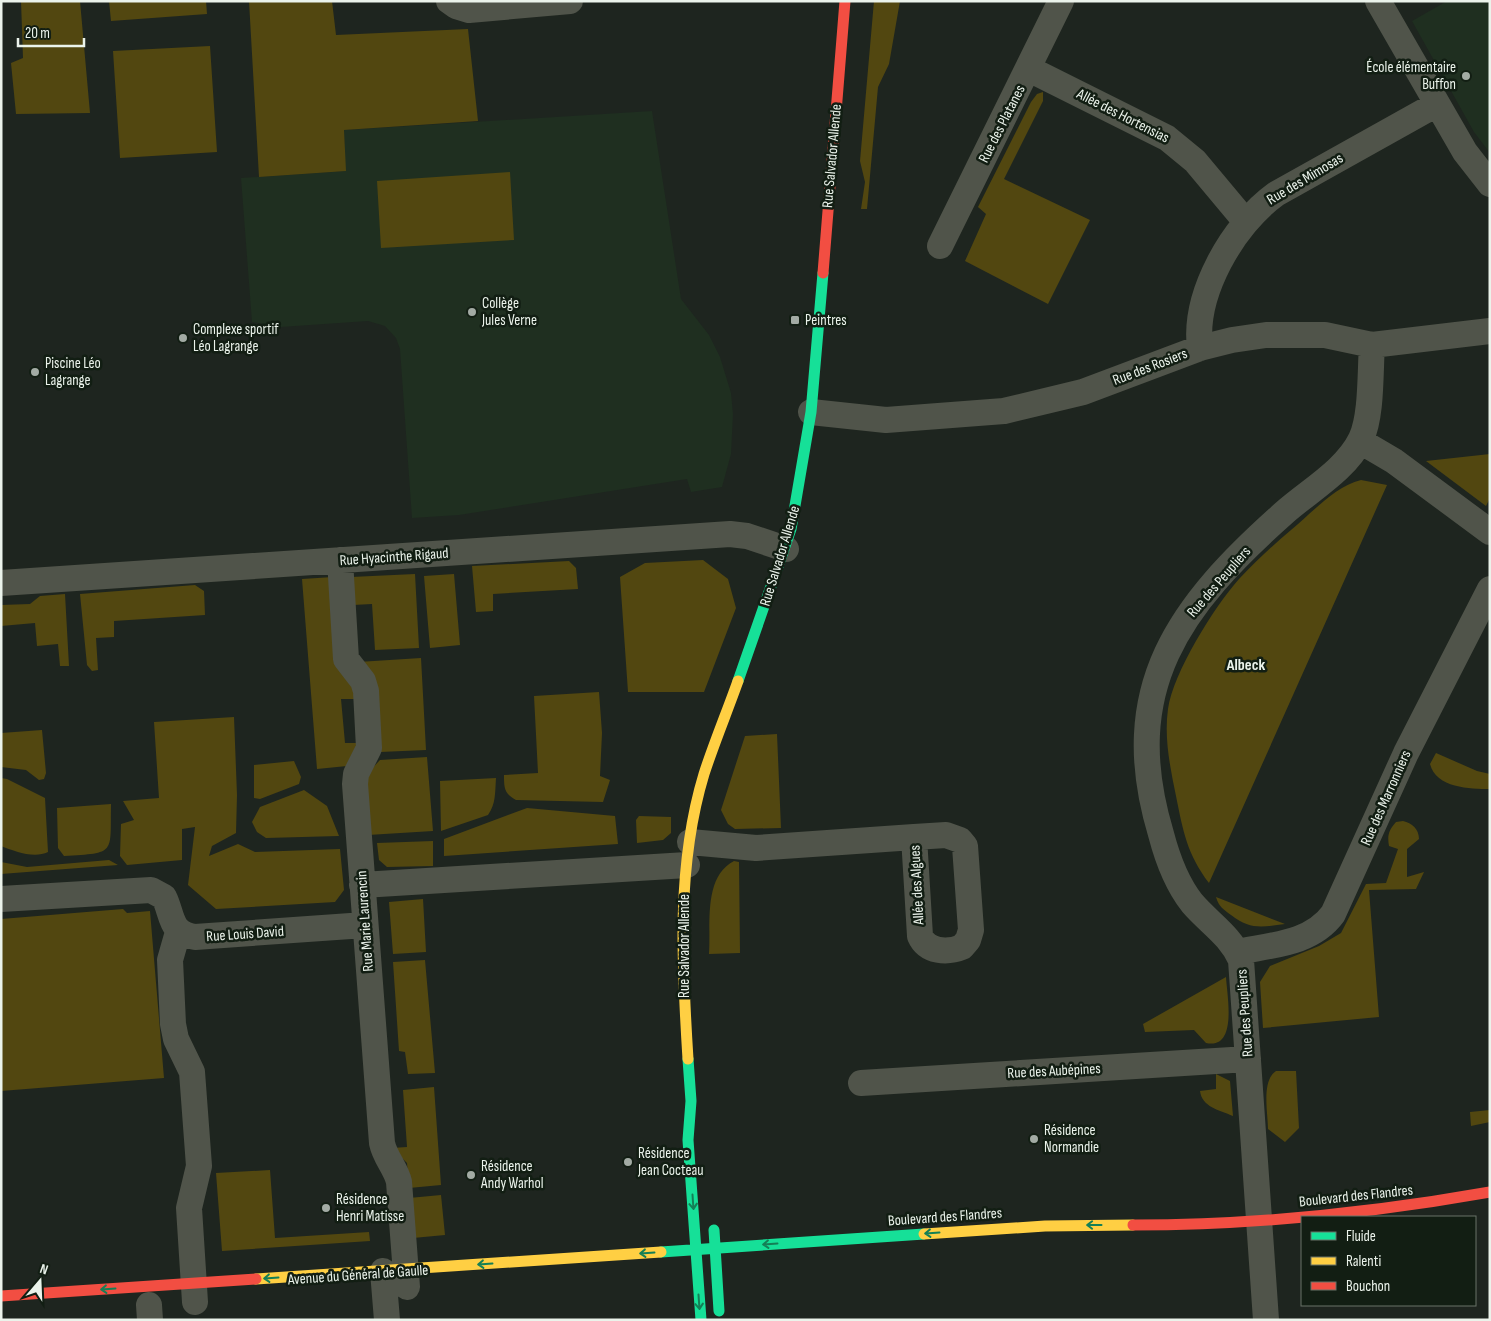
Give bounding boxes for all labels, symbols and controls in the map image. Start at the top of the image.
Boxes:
scale bar [18,15,84,47]
text: 20 m [25,24,50,43]
place label: École élémentaire Buffon [1366,58,1456,94]
marker: École élémentaire Buffon [1460,70,1472,82]
street label: Rue des Platanes [974,82,1030,166]
street label: Allée des Hortensias [1073,84,1172,147]
street label: Rue Salvador Allende [818,103,846,209]
street label: Rue des Mimosas [1263,149,1347,209]
place label: Collège Jules Verne [481,294,537,330]
marker: Collège Jules Verne [466,306,478,318]
place label: Peintres [805,311,847,330]
marker: Peintres [789,314,801,326]
place label: Complexe sportif Léo Lagrange [193,320,279,356]
marker: Complexe sportif Léo Lagrange [177,332,189,344]
street label: Rue des Rosiers [1110,344,1190,390]
place label: Piscine Léo Lagrange [45,354,101,390]
marker: Piscine Léo Lagrange [29,366,41,378]
street label: Rue Salvador Allende [756,503,804,609]
street label: Rue des Peupliers [1183,543,1255,621]
street label: Rue Hyacinthe Rigaud [339,544,449,570]
district label: Albeck [1226,656,1265,675]
street label: Rue des Marronniers [1357,748,1415,848]
street label: Allée des Algues [905,845,929,926]
street label: Rue Marie Laurencin [352,870,378,972]
street label: Rue Salvador Allende [675,894,694,998]
street label: Rue Louis David [206,922,284,946]
street label: Rue des Peupliers [1232,968,1258,1058]
street label: Rue des Aubépines [1007,1059,1101,1083]
place label: Résidence Normandie [1044,1121,1099,1157]
marker: Résidence Normandie [1028,1133,1040,1145]
place label: Résidence Jean Cocteau [637,1144,704,1180]
marker: Résidence Jean Cocteau [622,1156,634,1168]
place label: Résidence Andy Warhol [480,1157,543,1193]
marker: Résidence Andy Warhol [465,1169,477,1181]
street label: Boulevard des Flandres [1298,1181,1414,1211]
place label: Résidence Henri Matisse [336,1190,404,1226]
one-way arrow [688,1194,697,1210]
marker: Résidence Henri Matisse [320,1202,332,1214]
street label: Boulevard des Flandres [887,1204,1003,1230]
legend [1301,1216,1476,1306]
one-way arrow [1087,1220,1103,1230]
text: Fluide [1346,1227,1376,1246]
one-way arrow [924,1228,940,1237]
one-way arrow [762,1239,778,1248]
one-way arrow [640,1248,656,1257]
text: Ralenti [1346,1252,1381,1271]
north arrow [15,1256,65,1306]
one-way arrow [477,1259,493,1268]
text: N [38,1260,50,1278]
street label: Avenue du Général de Gaulle [286,1261,429,1289]
one-way arrow [263,1274,279,1283]
text: Bouchon [1346,1277,1390,1296]
one-way arrow [101,1285,117,1294]
one-way arrow [695,1294,704,1310]

